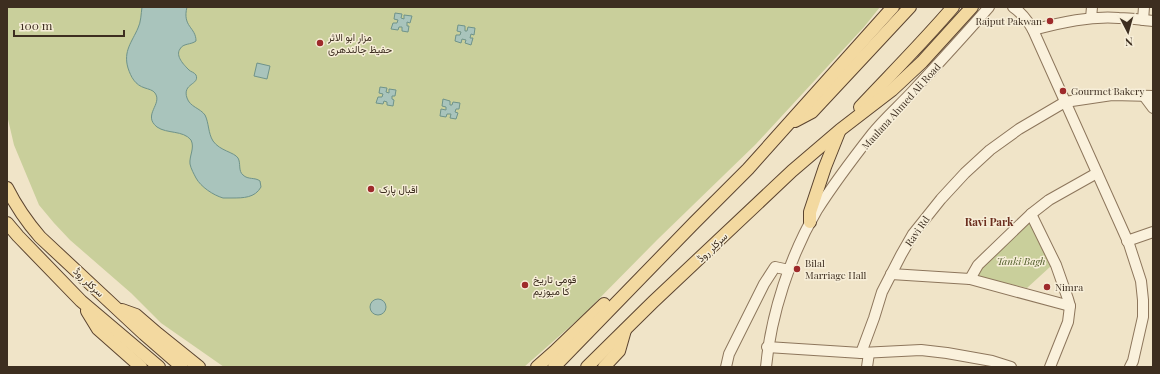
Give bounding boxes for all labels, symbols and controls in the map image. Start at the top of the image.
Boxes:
scale bar [14,12,124,38]
north arrow [1108,12,1148,52]
place label: Rajput Pakwan [976,14,1042,28]
marker: Rajput Pakwan [1045,16,1055,26]
text: 100 m [20,17,53,33]
place label: مزار ابو الاثر حفیظ جالندھری [327,30,392,56]
text: N [1124,35,1134,50]
marker: مزار ابو الاثر حفیظ جالندھری [315,38,325,48]
street label: Maulana Ahmed Ali Road [858,60,944,152]
place label: Gourmet Bakery [1071,84,1145,98]
marker: Gourmet Bakery [1058,86,1068,96]
place label: اقبال پارک [379,182,418,197]
marker: اقبال پارک [366,184,376,194]
street label: Ravi Rd [902,213,933,249]
district label: Ravi Park [965,214,1014,229]
street label: سرکلر روڈ [694,229,730,265]
park label: Tanki Bagh [997,254,1045,268]
place label: Bilal Marriage Hall [805,256,867,282]
street label: سرکلر روڈ [71,264,107,300]
marker: Bilal Marriage Hall [792,264,802,274]
place label: قومی تاریخ کا میوزیم [533,272,577,298]
marker: قومی تاریخ کا میوزیم [520,280,530,290]
place label: Nimra [1055,280,1083,294]
marker: Nimra [1042,282,1052,292]

